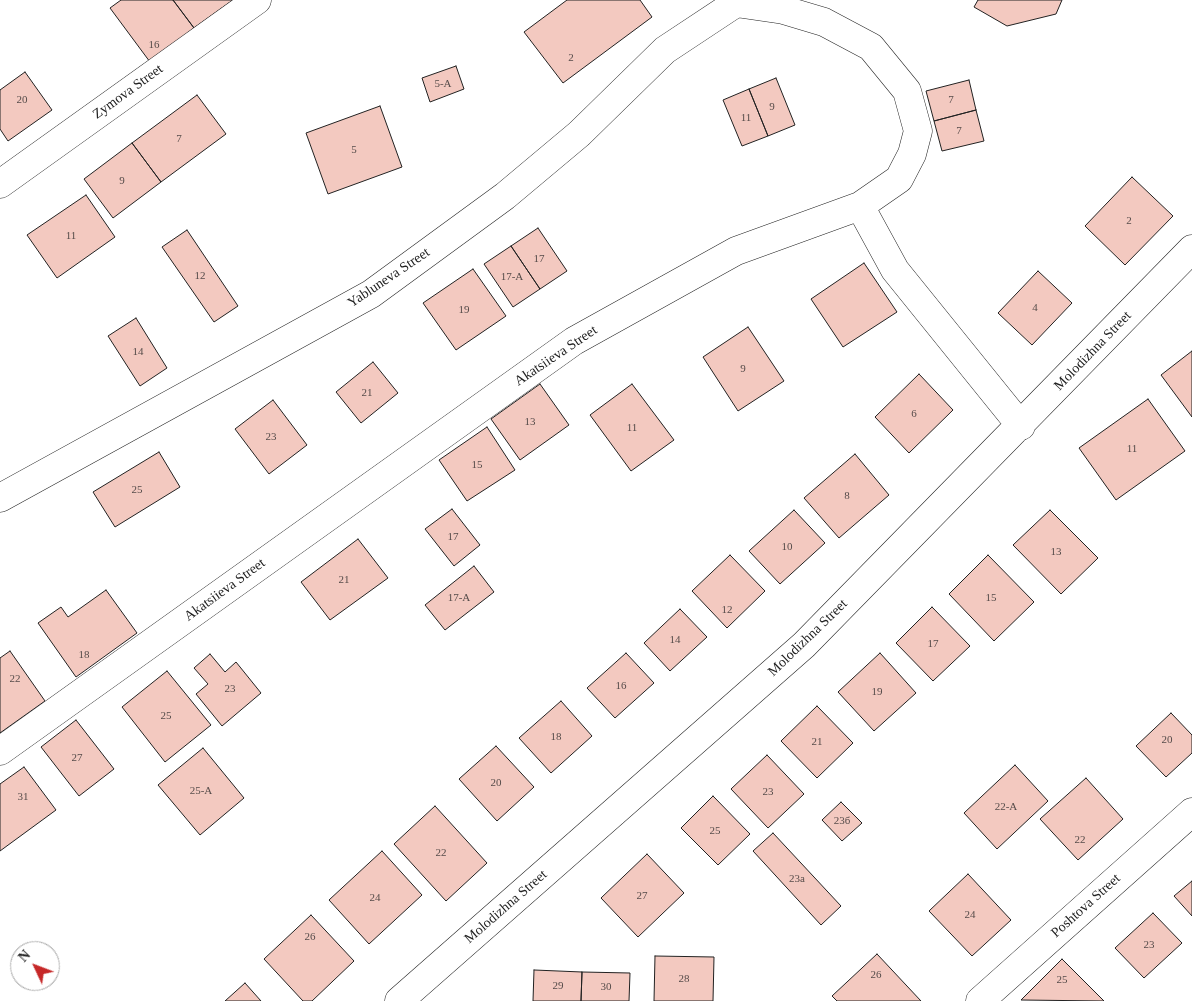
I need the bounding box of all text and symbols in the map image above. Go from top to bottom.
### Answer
house number: 16 [148,38,160,52]
house number: 2 [568,51,574,65]
street label: Zymova Street [90,61,166,123]
house number: 5-А [434,77,452,91]
house number: 20 [16,93,28,107]
house number: 7 [948,93,954,107]
house number: 9 [769,100,775,114]
house number: 11 [741,111,751,125]
house number: 7 [956,124,962,138]
house number: 7 [176,132,182,146]
house number: 5 [351,143,357,157]
house number: 9 [119,174,125,188]
house number: 2 [1126,214,1132,228]
house number: 11 [66,229,76,243]
street label: Yabluneva Street [345,244,433,312]
house number: 17 [534,252,544,266]
house number: 12 [194,269,206,283]
house number: 17-А [501,270,523,284]
house number: 4 [1032,301,1038,315]
house number: 19 [458,303,469,317]
street label: Molodizhna Street [1051,308,1135,394]
street label: Akatsiieva Street [511,322,601,390]
house number: 14 [132,345,144,359]
house number: 9 [740,362,746,376]
house number: 21 [362,386,372,400]
house number: 6 [911,407,917,421]
house number: 13 [524,415,536,429]
house number: 11 [627,421,637,435]
house number: 23 [266,430,276,444]
house number: 11 [1127,442,1137,456]
house number: 15 [472,458,482,472]
house number: 25 [132,483,142,497]
house number: 8 [844,489,850,503]
house number: 17 [448,530,458,544]
house number: 10 [782,540,792,554]
house number: 13 [1050,545,1062,559]
street label: Akatsiieva Street [181,555,269,625]
house number: 21 [338,573,349,587]
house number: 17-А [448,591,470,605]
house number: 15 [986,591,996,605]
street label: Molodizhna Street [765,596,851,680]
house number: 12 [722,603,732,617]
house number: 14 [670,633,680,647]
house number: 17 [928,637,938,651]
house number: 18 [78,648,90,662]
house number: 22 [10,672,20,686]
house number: 16 [616,679,626,693]
house number: 23 [224,682,236,696]
house number: 19 [872,685,882,699]
house number: 25 [160,709,172,723]
house number: 18 [550,730,562,744]
house number: 20 [1162,733,1172,747]
house number: 21 [812,735,822,749]
house number: 27 [72,751,82,765]
house number: 20 [491,776,502,790]
house number: 25-А [190,784,212,798]
house number: 23 [762,785,774,799]
house number: 31 [17,790,28,804]
house number: 22-А [995,800,1017,814]
house number: 23б [834,814,850,828]
house number: 25 [710,824,720,838]
house number: 22 [1074,833,1086,847]
house number: 22 [436,846,446,860]
street label: Molodizhna Street [461,867,551,947]
street label: Poshtova Street [1048,870,1124,942]
house number: 23а [789,872,805,886]
house number: 27 [636,889,648,903]
house number: 24 [370,891,380,905]
house number: 24 [964,908,976,922]
house number: 26 [304,930,316,944]
house number: 23 [1144,938,1154,952]
north arrow [10,941,60,991]
text: N [15,947,33,965]
house number: 26 [870,968,881,982]
house number: 28 [679,972,690,986]
house number: 25 [1056,973,1068,987]
house number: 29 [552,979,564,993]
house number: 30 [600,980,612,994]

